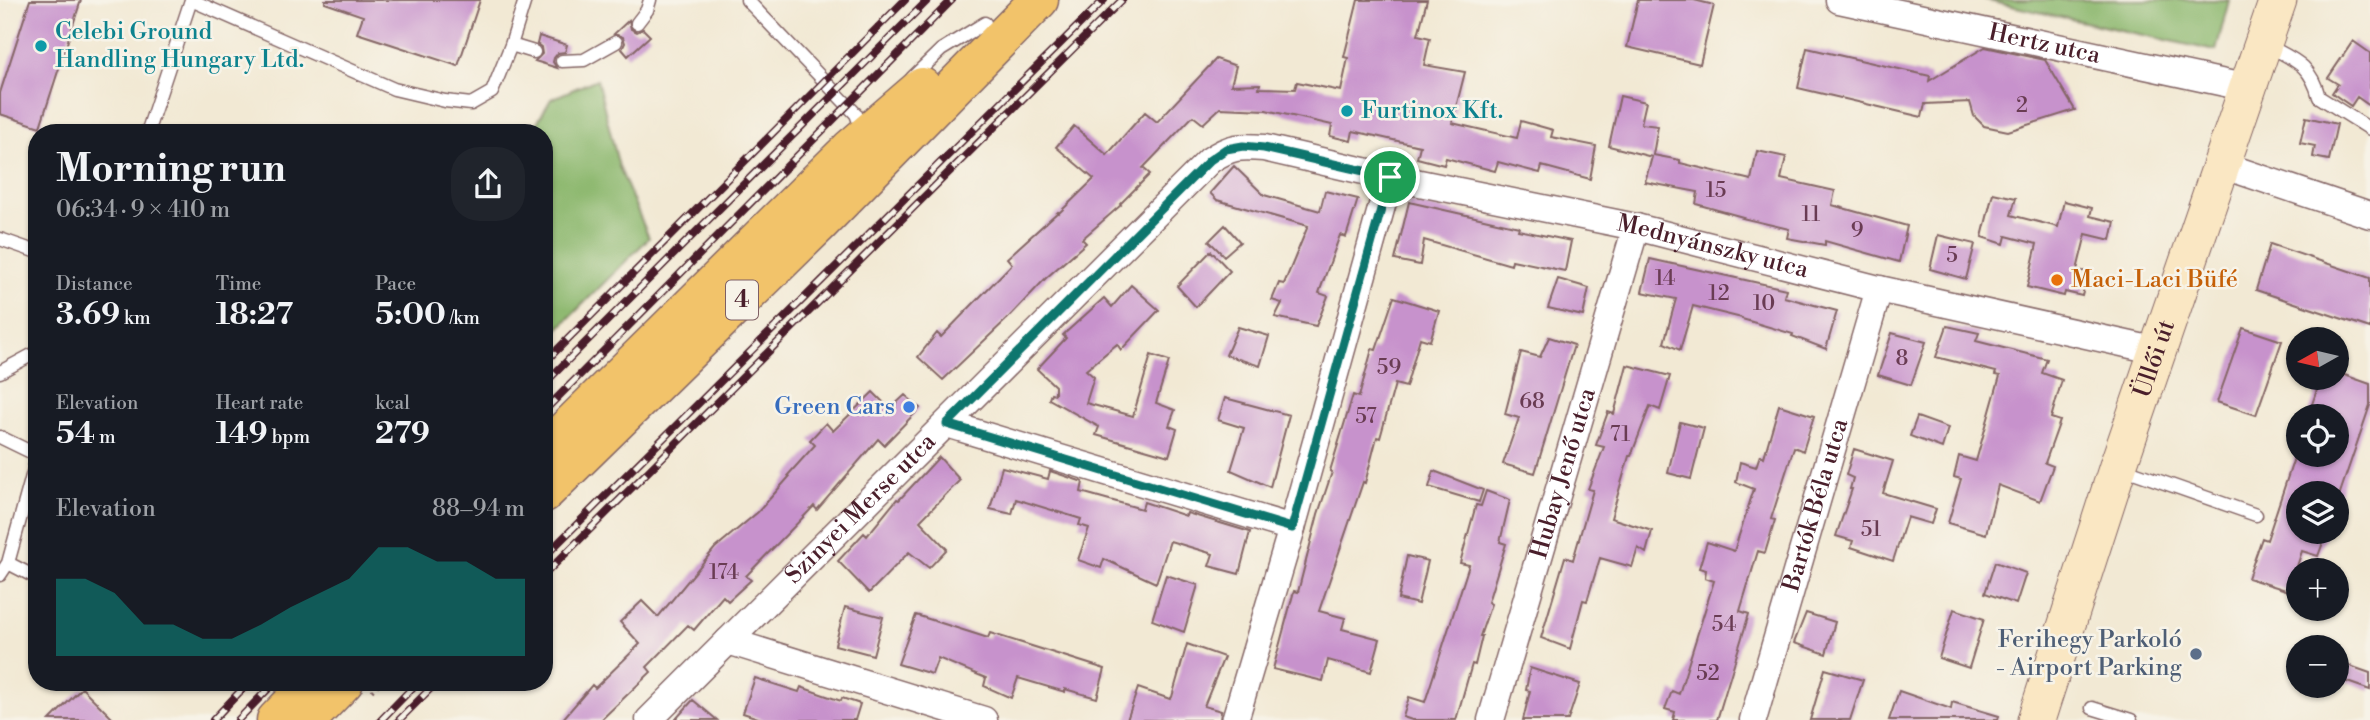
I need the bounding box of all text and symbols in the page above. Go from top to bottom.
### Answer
place label: Celebi Ground Handling Hungary Ltd. [55,17,304,75]
street label: Hertz utca [1986,18,2104,71]
marker: Celebi Ground Handling Hungary Ltd. [33,38,49,54]
house number: 2 [2016,93,2028,119]
place label: Furtinox Kft. [1361,96,1503,126]
marker: Furtinox Kft. [1339,103,1355,119]
text: Morning run [56,146,286,193]
button: share [451,147,525,221]
pin [1360,147,1420,207]
icon: arrive [1371,158,1409,196]
house number: 15 [1706,178,1726,204]
text: 06:34 · 9 × 410 m [56,196,230,224]
house number: 11 [1802,202,1820,228]
street label: Mednyánszky utca [1614,209,1812,286]
house number: 9 [1851,218,1863,244]
house number: 5 [1946,243,1958,269]
place label: Maci-Laci Büfé [2071,265,2238,295]
house number: 14 [1655,266,1675,292]
text: Distance [56,272,133,296]
text: Time [216,272,261,296]
text: Pace [375,272,416,296]
marker: Maci-Laci Büfé [2049,272,2065,288]
road number: 4 [726,280,758,320]
house number: 12 [1708,281,1730,307]
house number: 10 [1753,291,1775,317]
text: 3.69 [56,296,120,334]
text: 18:27 [216,296,293,334]
text: 5:00 [375,296,446,334]
text: km [120,306,151,330]
text: /km [446,306,480,330]
street label: Üllői út [2127,316,2182,402]
north arrow [2286,327,2348,390]
map controls [2286,327,2349,698]
house number: 8 [1896,346,1908,372]
house number: 59 [1377,355,1401,381]
street label: Hubay Jenő utca [1524,384,1603,562]
house number: 68 [1519,389,1545,415]
text: Elevation [56,391,138,415]
text: Heart rate [216,391,303,415]
text: kcal [375,391,410,415]
place label: Green Cars [774,392,895,422]
marker: Green Cars [901,399,917,415]
house number: 57 [1355,404,1377,430]
button: locate [2286,404,2349,467]
street label: Bartók Béla utca [1776,414,1856,596]
text: 54 [56,415,95,453]
text: 149 [216,415,268,453]
text: 279 [375,415,430,453]
house number: 71 [1610,422,1630,448]
text: m [95,425,116,449]
text: bpm [268,425,310,449]
street label: Szinyei Merse utca [779,427,943,590]
button: layers [2286,481,2349,544]
text: Elevation [56,495,156,523]
text: 88–94 m [432,495,525,523]
house number: 51 [1861,517,1881,543]
button: + [2286,558,2349,621]
house number: 174 [709,560,739,586]
house number: 54 [1712,612,1736,638]
place label: Ferihegy Parkoló - Airport Parking [1996,625,2183,683]
button: − [2286,635,2349,698]
marker: Ferihegy Parkoló - Airport Parking [2188,646,2204,662]
house number: 52 [1696,661,1720,687]

